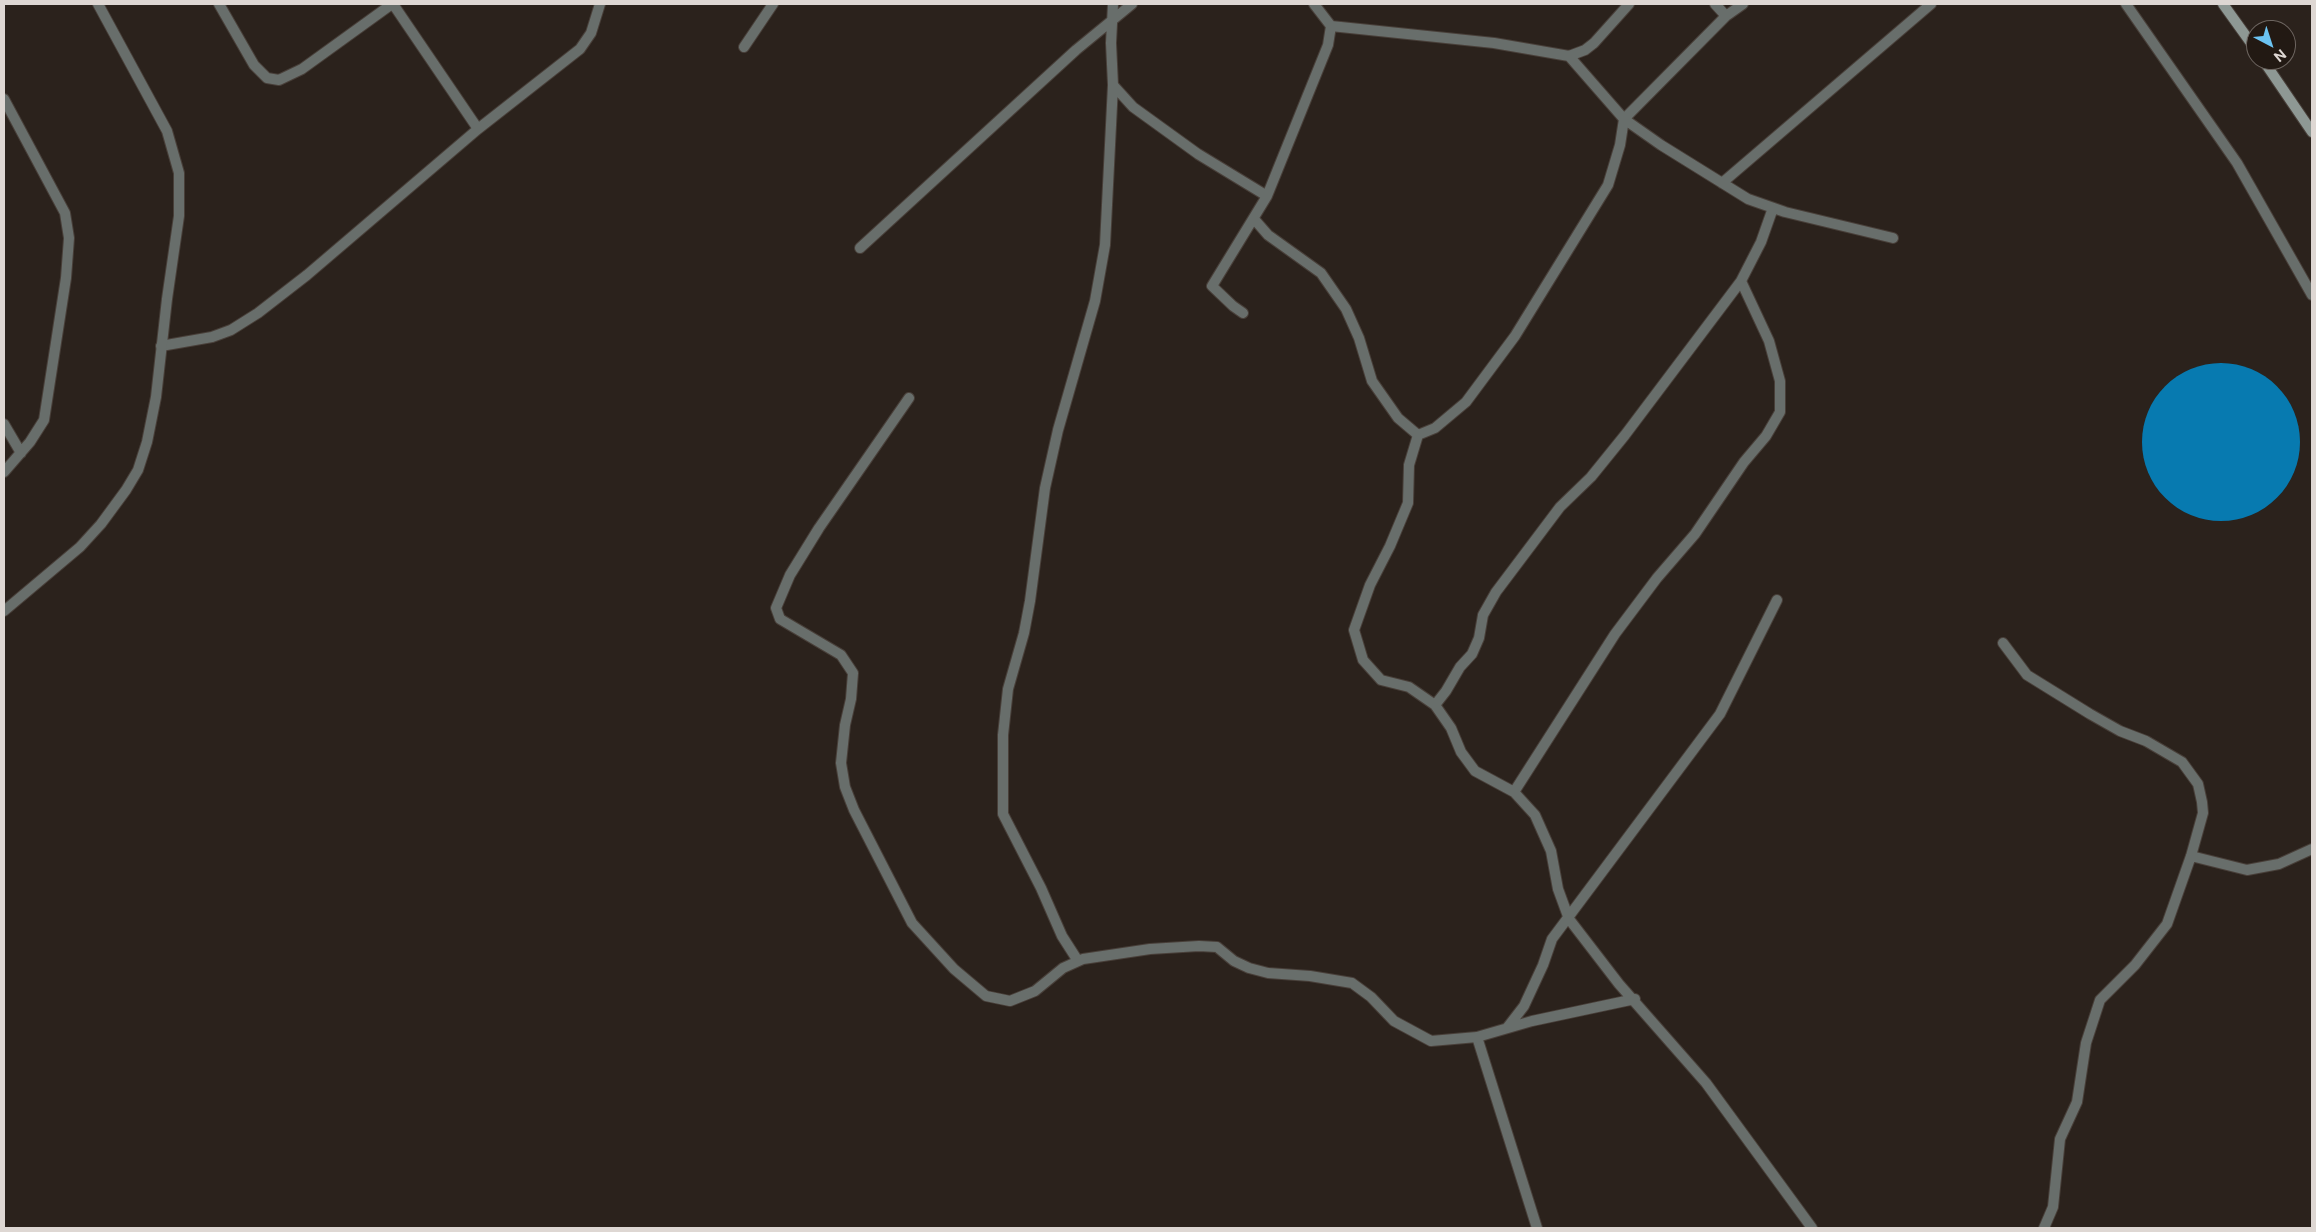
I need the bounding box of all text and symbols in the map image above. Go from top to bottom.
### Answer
north arrow [2246,20,2296,70]
text: N [2271,46,2289,65]

